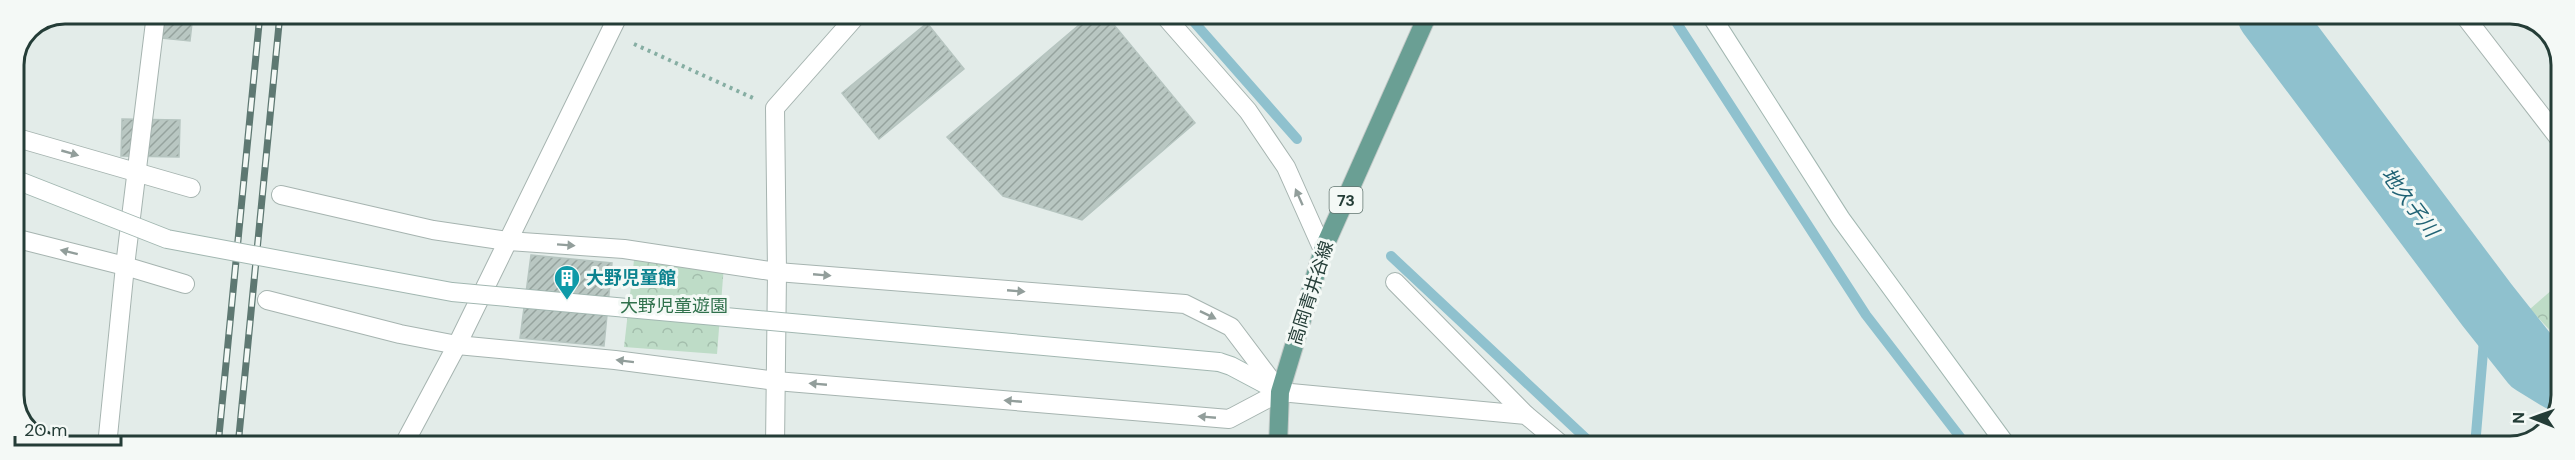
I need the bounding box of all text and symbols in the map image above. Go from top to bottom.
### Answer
one-way arrow [61,149,79,158]
water label: 地久子川 [2376,162,2446,243]
road number: 73 [1330,187,1362,213]
one-way arrow [1295,188,1304,205]
street label: 高岡青井谷線 [1283,238,1339,348]
one-way arrow [556,240,575,250]
one-way arrow [60,247,78,256]
building icon: 大野児童館 [552,263,582,301]
place label: 大野児童館 [586,266,676,290]
one-way arrow [812,270,831,280]
one-way arrow [1006,286,1025,296]
park label: 大野児童遊園 [620,294,728,318]
one-way arrow [1199,311,1216,320]
one-way arrow [615,356,634,365]
one-way arrow [809,380,828,389]
north arrow [2503,388,2563,448]
one-way arrow [1003,396,1022,406]
scale bar [15,409,122,447]
one-way arrow [1197,412,1216,422]
text: N [2508,412,2529,424]
text: 20 m [24,418,67,442]

